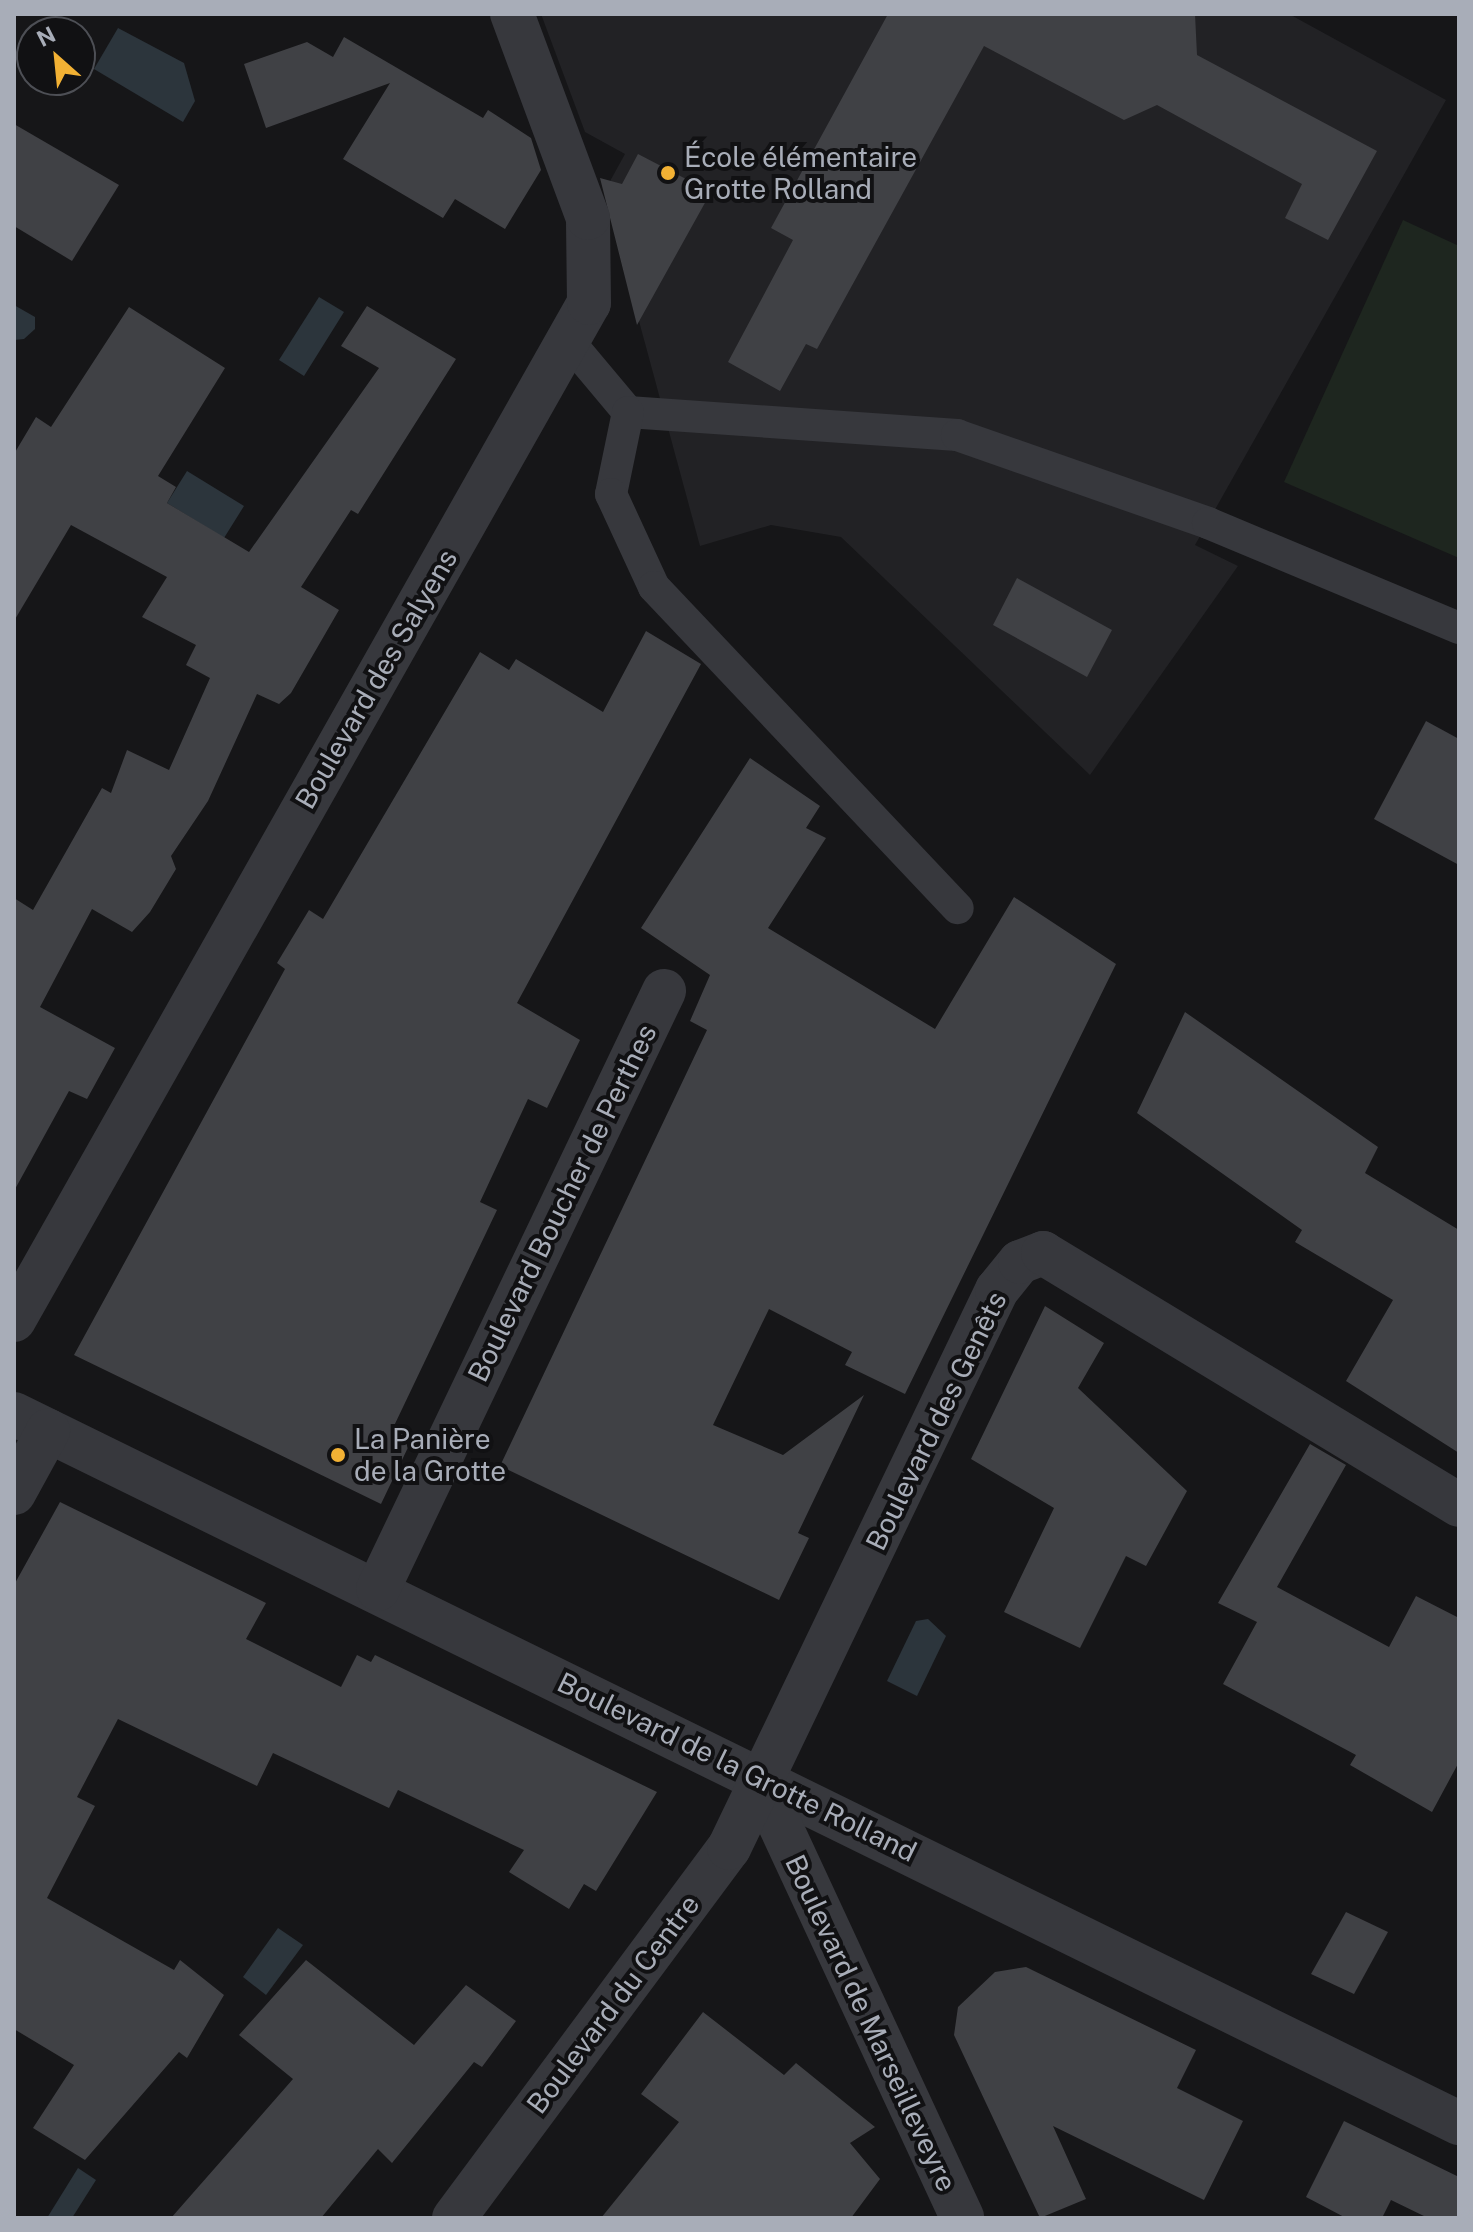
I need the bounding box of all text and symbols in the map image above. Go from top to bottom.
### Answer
north arrow [16,16,96,96]
text: N [32,21,60,52]
place label: École élémentaire Grotte Rolland [684,140,918,206]
marker: École élémentaire Grotte Rolland [659,164,677,182]
street label: Boulevard des Salyens [288,543,464,815]
street label: Boulevard Boucher de Perthes [461,1019,663,1387]
street label: Boulevard des Genêts [859,1286,1013,1556]
place label: La Panière de la Grotte [354,1422,506,1488]
marker: La Panière de la Grotte [329,1446,347,1464]
street label: Boulevard de la Grotte Rolland [552,1665,922,1869]
street label: Boulevard de Marseilleveyre [778,1849,964,2197]
street label: Boulevard du Centre [520,1888,706,2120]

